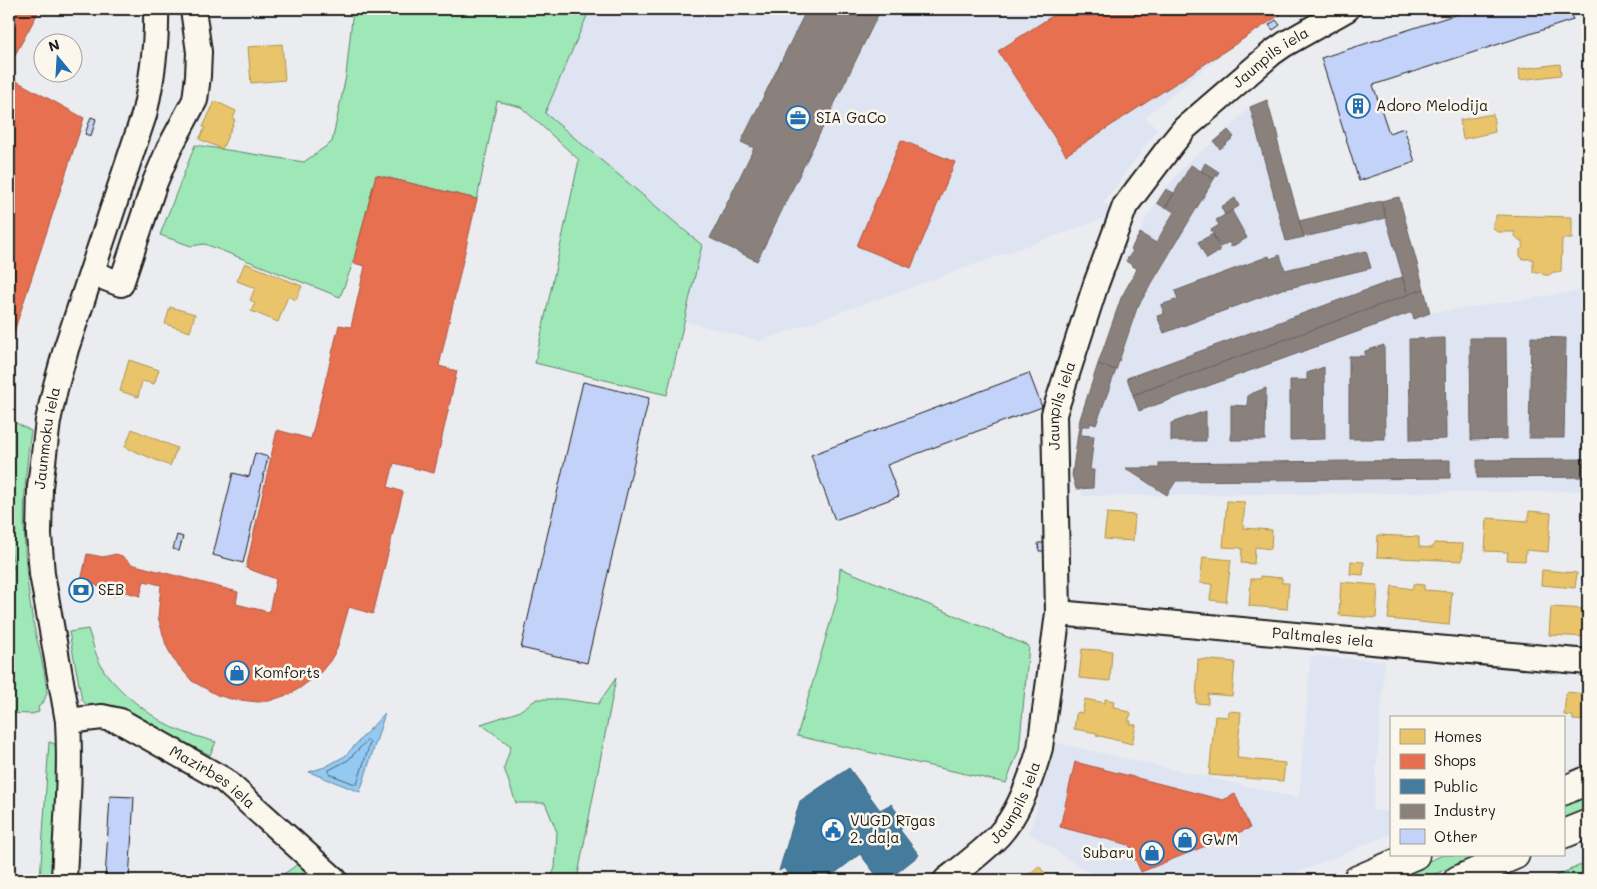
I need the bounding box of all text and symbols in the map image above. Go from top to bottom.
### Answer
street label: Jaunpils iela [1227,22,1312,92]
north arrow [32,32,82,82]
text: N [46,34,62,56]
building icon: Adoro Melodija [1345,93,1371,119]
place label: Adoro Melodija [1376,95,1488,115]
office icon: SIA GaCo [785,105,811,131]
place label: SIA GaCo [816,107,886,127]
street label: Jaunpils iela [1043,359,1079,450]
street label: Jaunmoku iela [29,385,64,490]
bank icon: SEB [68,577,94,603]
place label: SEB [98,579,124,599]
street label: Paltmales iela [1271,622,1375,651]
shop icon: Komforts [224,660,250,686]
place label: Komforts [254,662,320,682]
legend [1390,716,1564,856]
text: Homes [1434,726,1482,746]
street label: Mazirbes iela [166,740,260,813]
text: Shops [1434,750,1476,770]
street label: Jaunpils iela [985,759,1044,848]
text: Public [1434,776,1478,796]
text: Industry [1434,800,1496,820]
place label: VUGD Rīgas 2. daļa [850,810,936,848]
public building icon: VUGD Rīgas 2. daļa [820,817,846,843]
text: Other [1434,826,1478,846]
shop icon: GWM [1172,827,1198,853]
place label: GWM [1202,829,1238,849]
shop icon: Subaru [1139,840,1165,866]
place label: Subaru [1083,842,1134,862]

